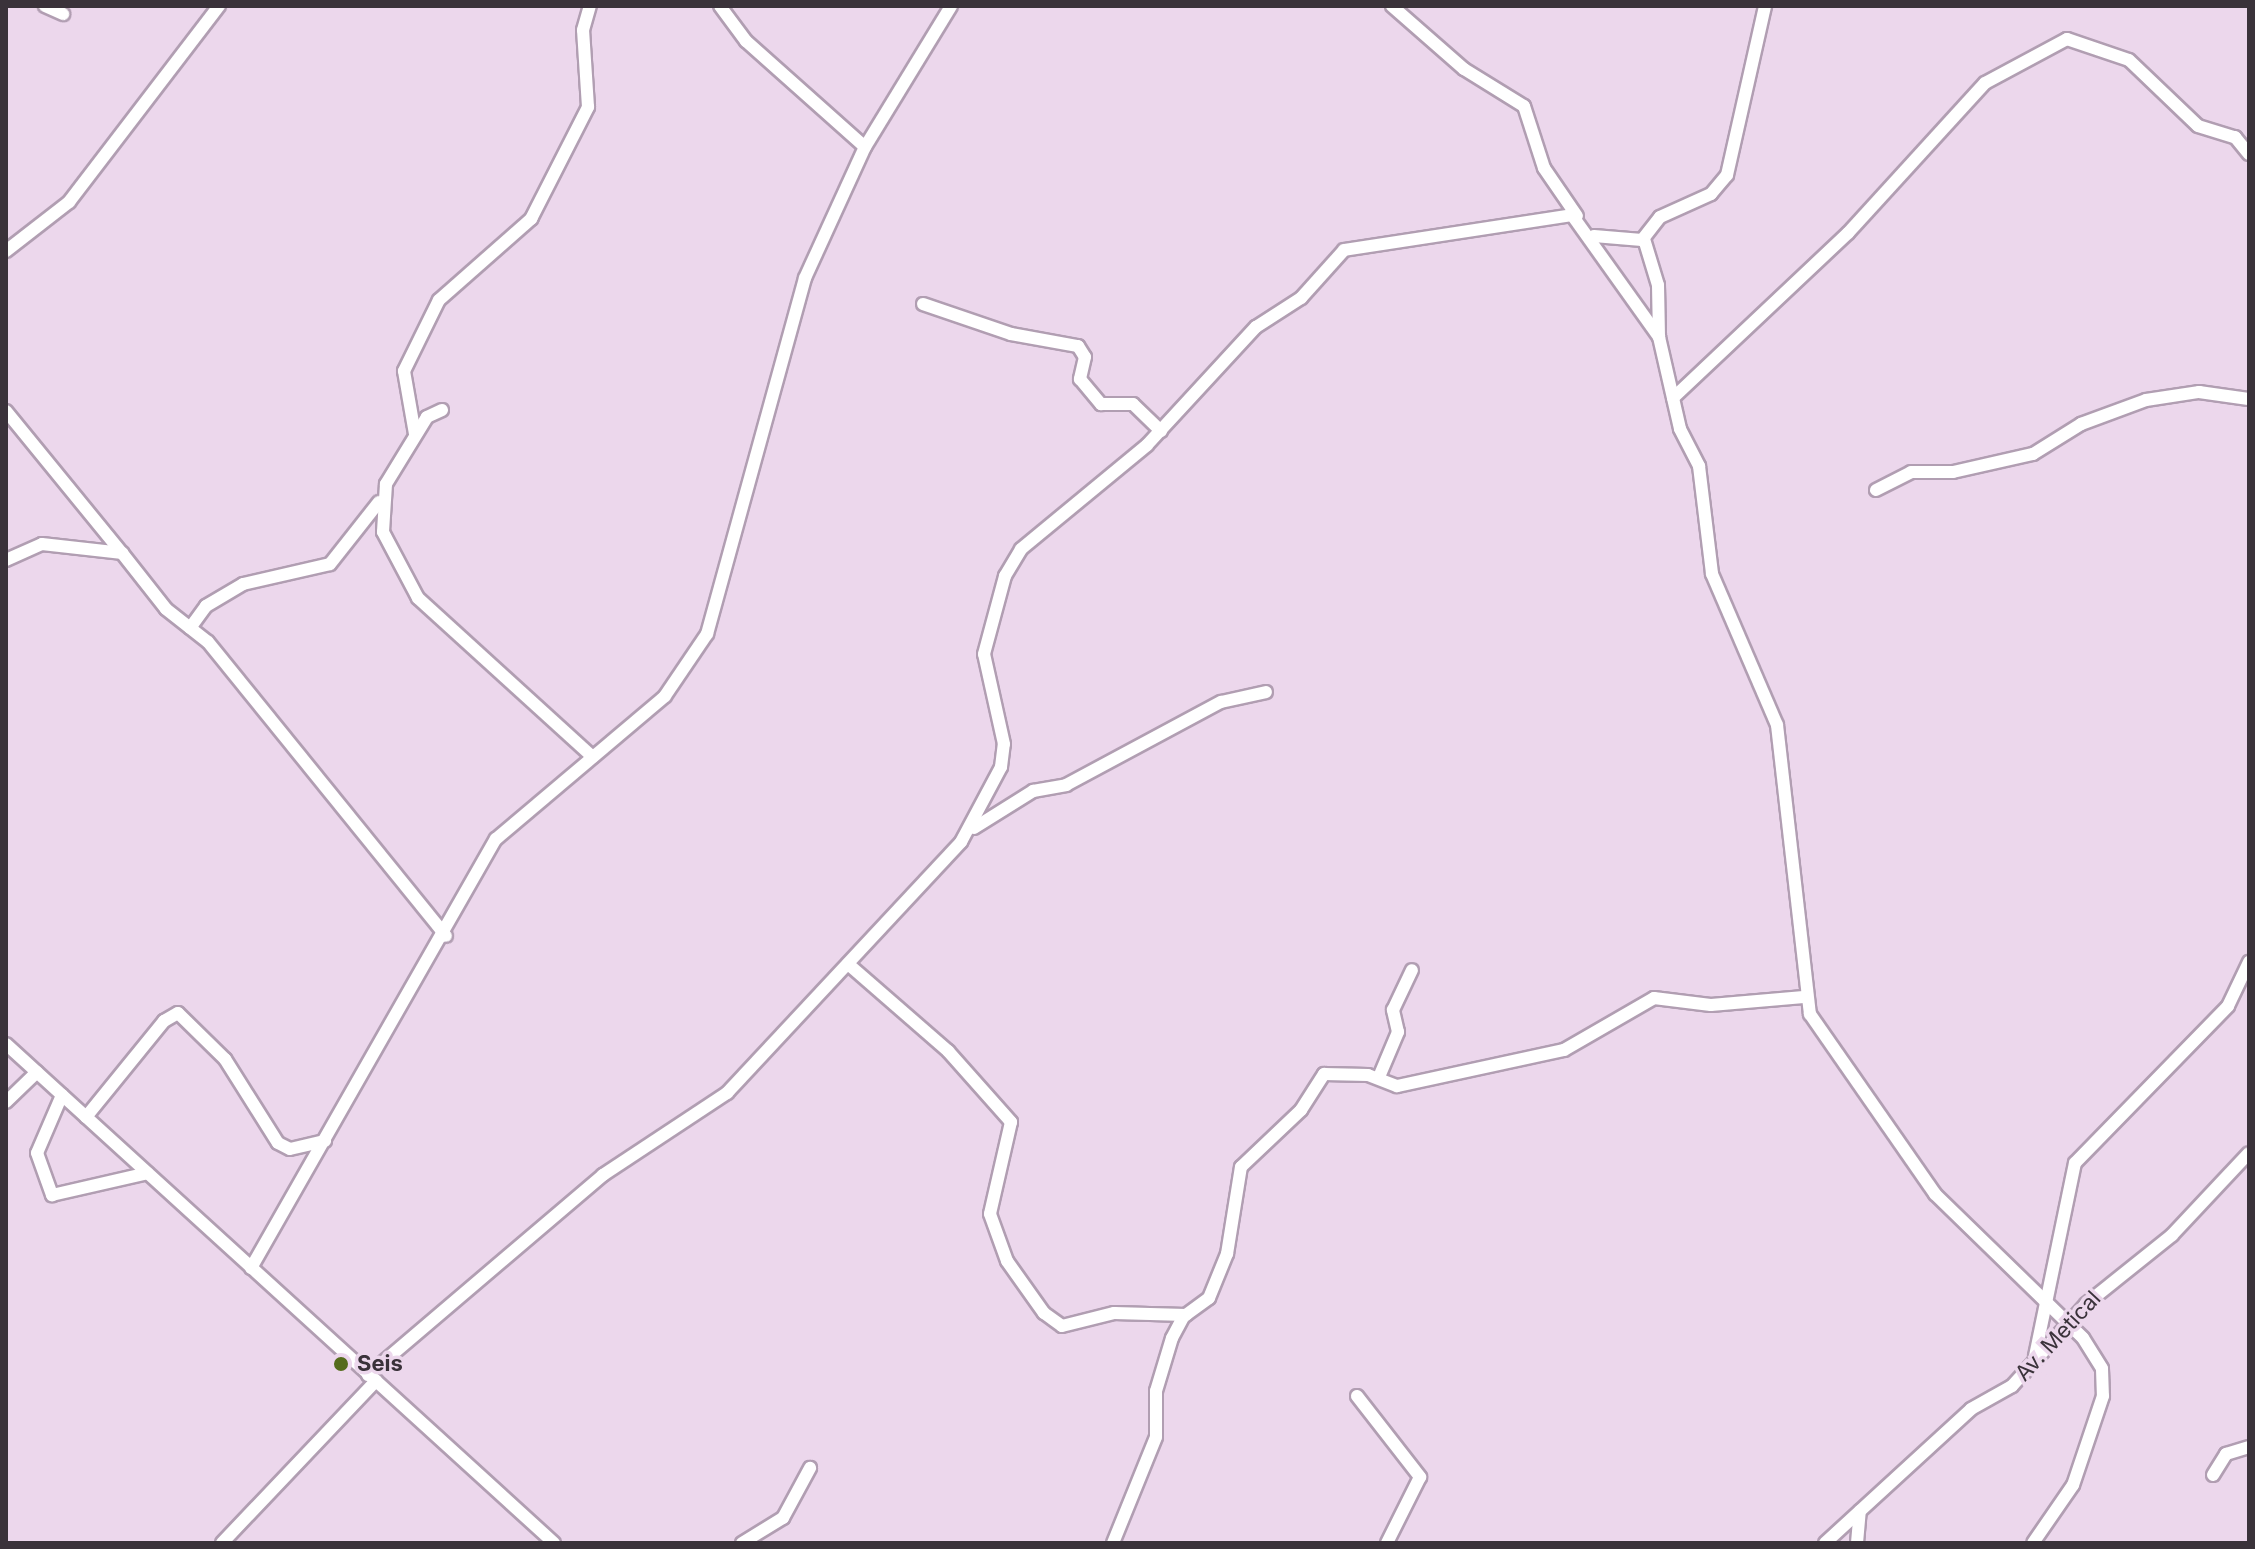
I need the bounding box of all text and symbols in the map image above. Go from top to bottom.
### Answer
street label: Av. Metical [2010,1286,2106,1386]
place label: Seis [357,1351,403,1377]
marker: Seis [332,1355,350,1373]

